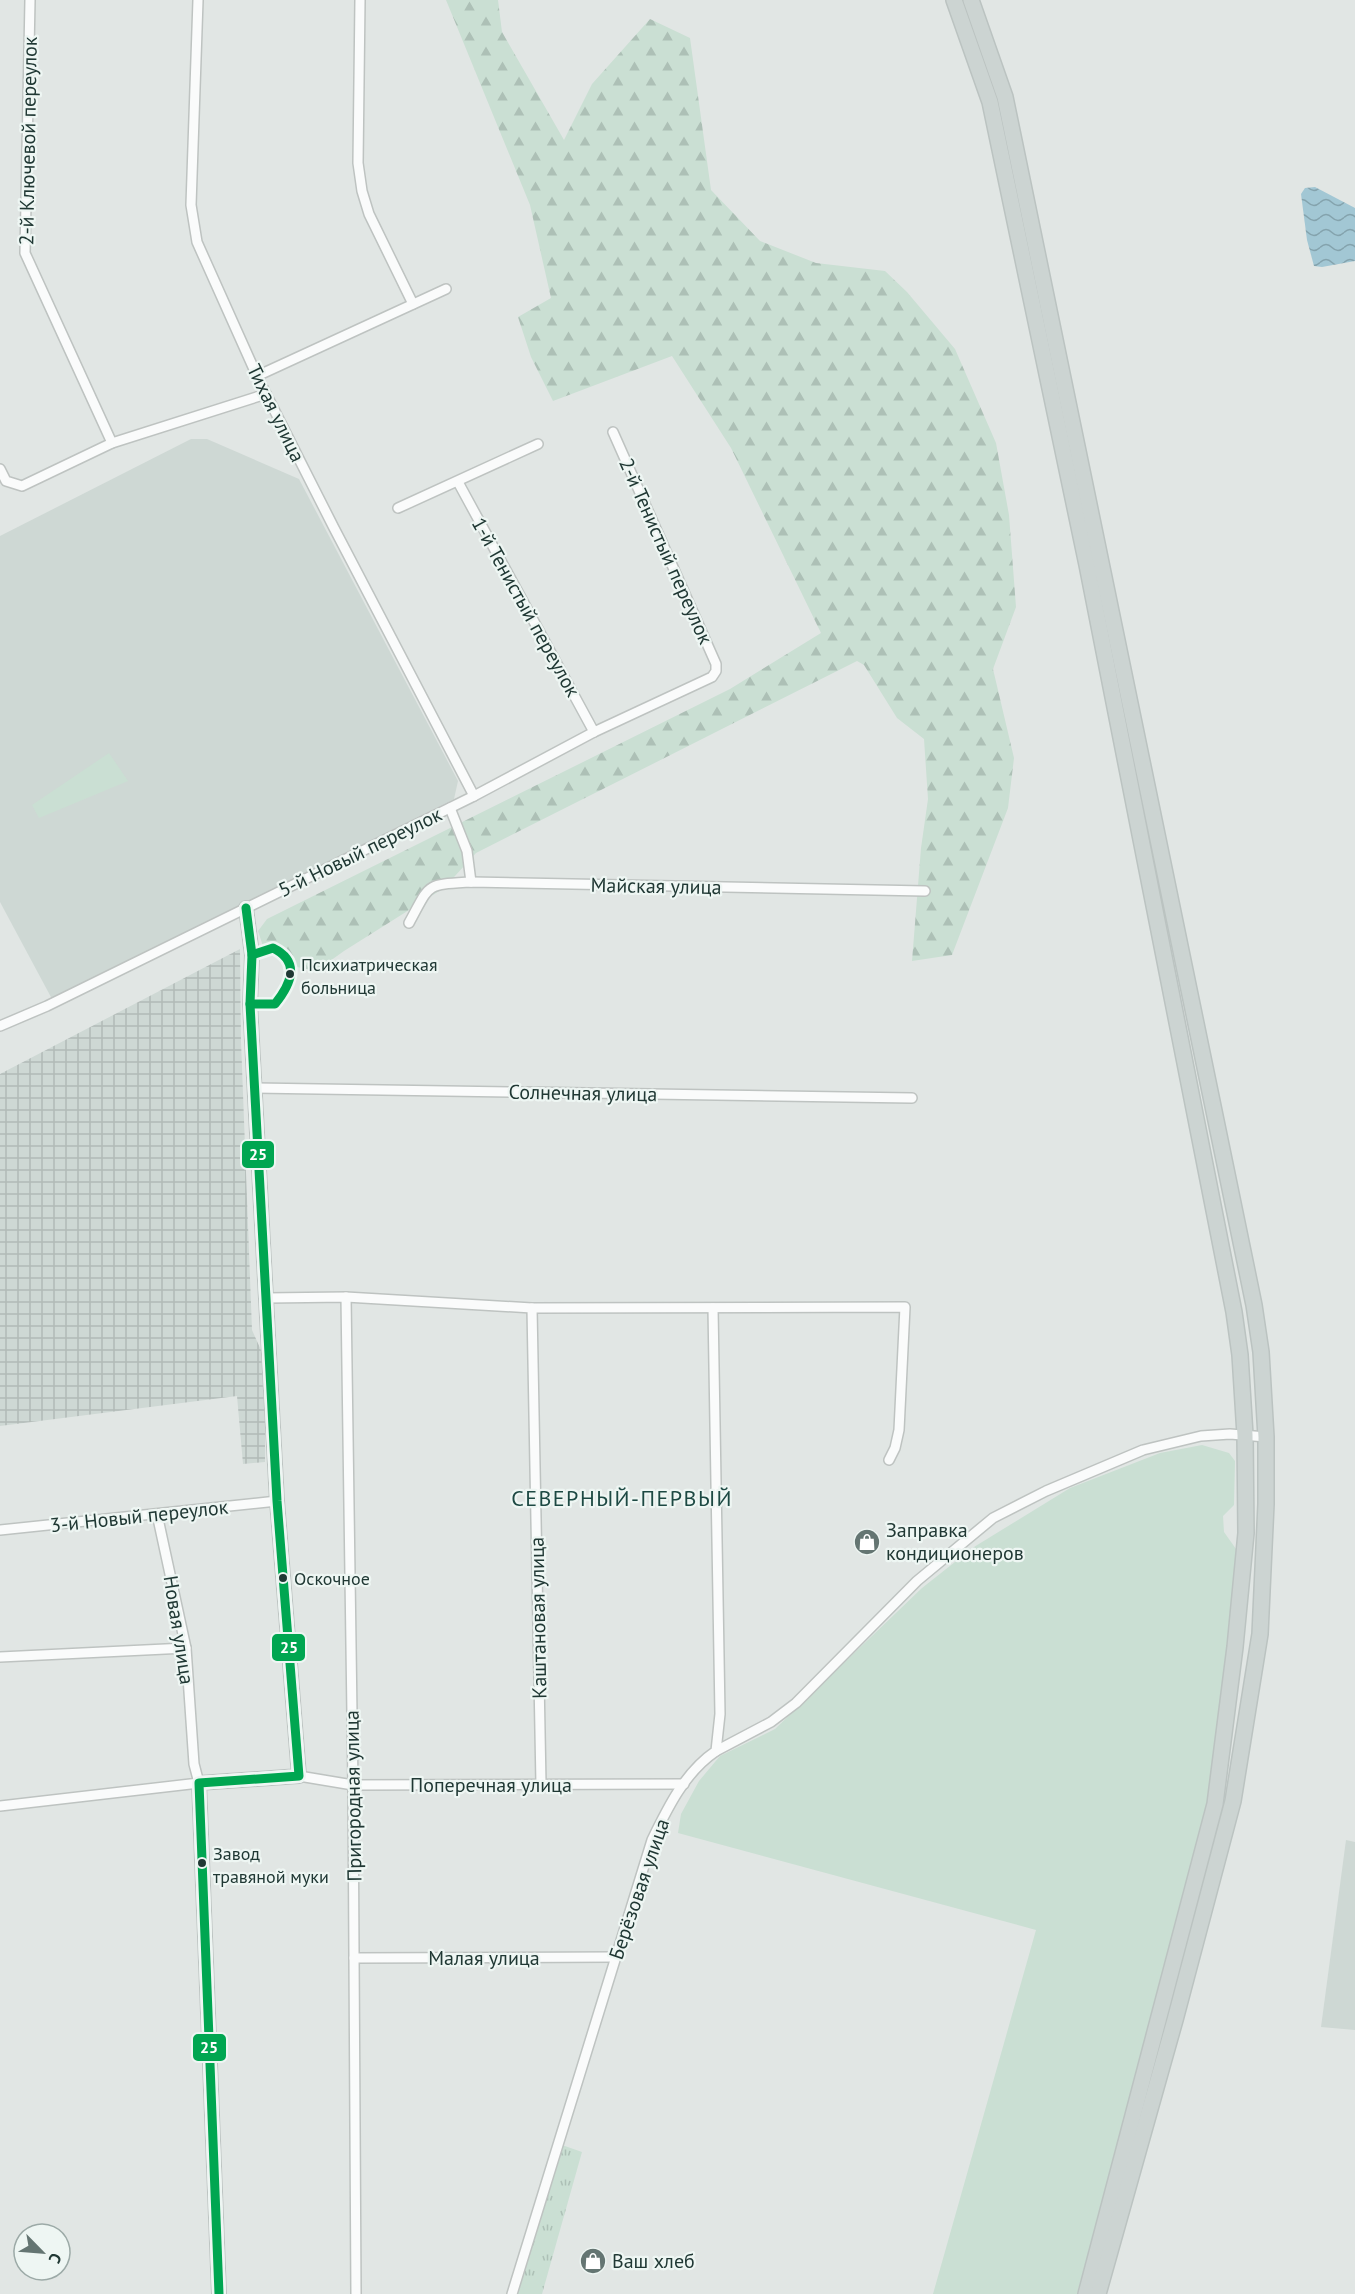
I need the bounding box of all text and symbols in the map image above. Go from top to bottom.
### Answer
street label: 2-й Ключевой переулок [13,36,43,246]
street label: Тихая улица [241,360,311,466]
street label: 2-й Тенистый переулок [613,454,719,649]
street label: 1-й Тенистый переулок [466,513,586,702]
street label: 5-й Новый переулок [274,801,446,903]
street label: Майская улица [590,872,722,900]
place label: Психиатрическая больница [301,953,438,999]
marker: Психиатрическая больница [284,968,296,980]
street label: Солнечная улица [508,1079,658,1107]
line badge: 25 [241,1140,275,1169]
text: 25 [249,1144,267,1164]
district label: СЕВЕРНЫЙ-ПЕРВЫЙ [511,1484,733,1512]
street label: 3-й Новый переулок [49,1494,230,1538]
place label: Заправка кондиционеров [886,1517,1024,1566]
shop icon: Заправка кондиционеров [852,1527,882,1557]
street label: Каштановая улица [524,1537,552,1699]
place label: Оскочное [294,1567,370,1590]
marker: Оскочное [277,1572,289,1584]
street label: Новая улица [158,1574,200,1686]
line badge: 25 [271,1633,306,1662]
text: 25 [280,1637,298,1657]
street label: Пригородная улица [339,1710,367,1882]
street label: Поперечная улица [410,1772,572,1798]
street label: Берёзовая улица [603,1815,675,1963]
place label: Завод травяной муки [213,1842,329,1888]
marker: Завод травяной муки [196,1857,208,1869]
street label: Малая улица [428,1945,540,1971]
line badge: 25 [192,2033,227,2062]
text: 25 [200,2037,218,2057]
north arrow [12,2222,72,2282]
shop icon: Ваш хлеб [578,2246,608,2276]
place label: Ваш хлеб [612,2248,695,2274]
text: С [45,2250,67,2267]

